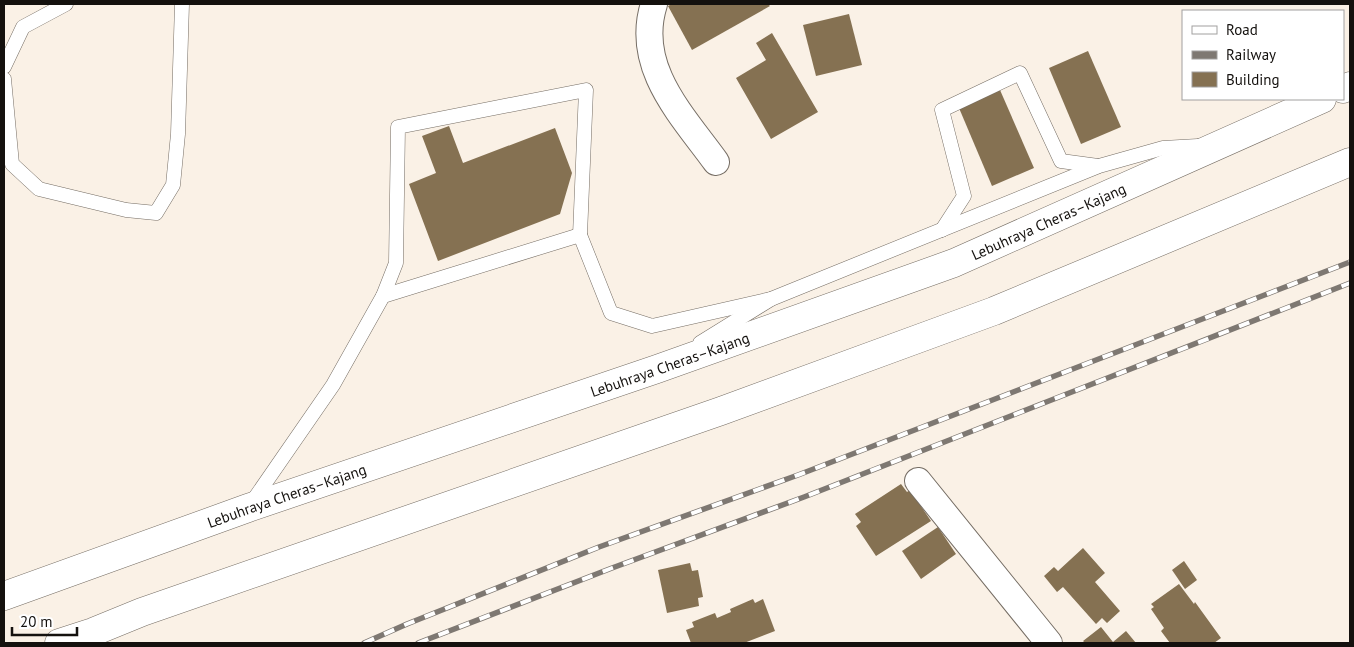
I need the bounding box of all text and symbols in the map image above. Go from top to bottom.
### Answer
legend [1182,10,1344,100]
text: Road [1226,20,1258,39]
text: Railway [1226,45,1276,64]
text: Building [1226,70,1280,89]
street label: Lebuhraya Cheras–Kajang [968,178,1129,264]
street label: Lebuhraya Cheras–Kajang [588,327,752,400]
street label: Lebuhraya Cheras–Kajang [204,459,369,532]
scale bar [12,604,78,636]
text: 20 m [20,612,53,631]

